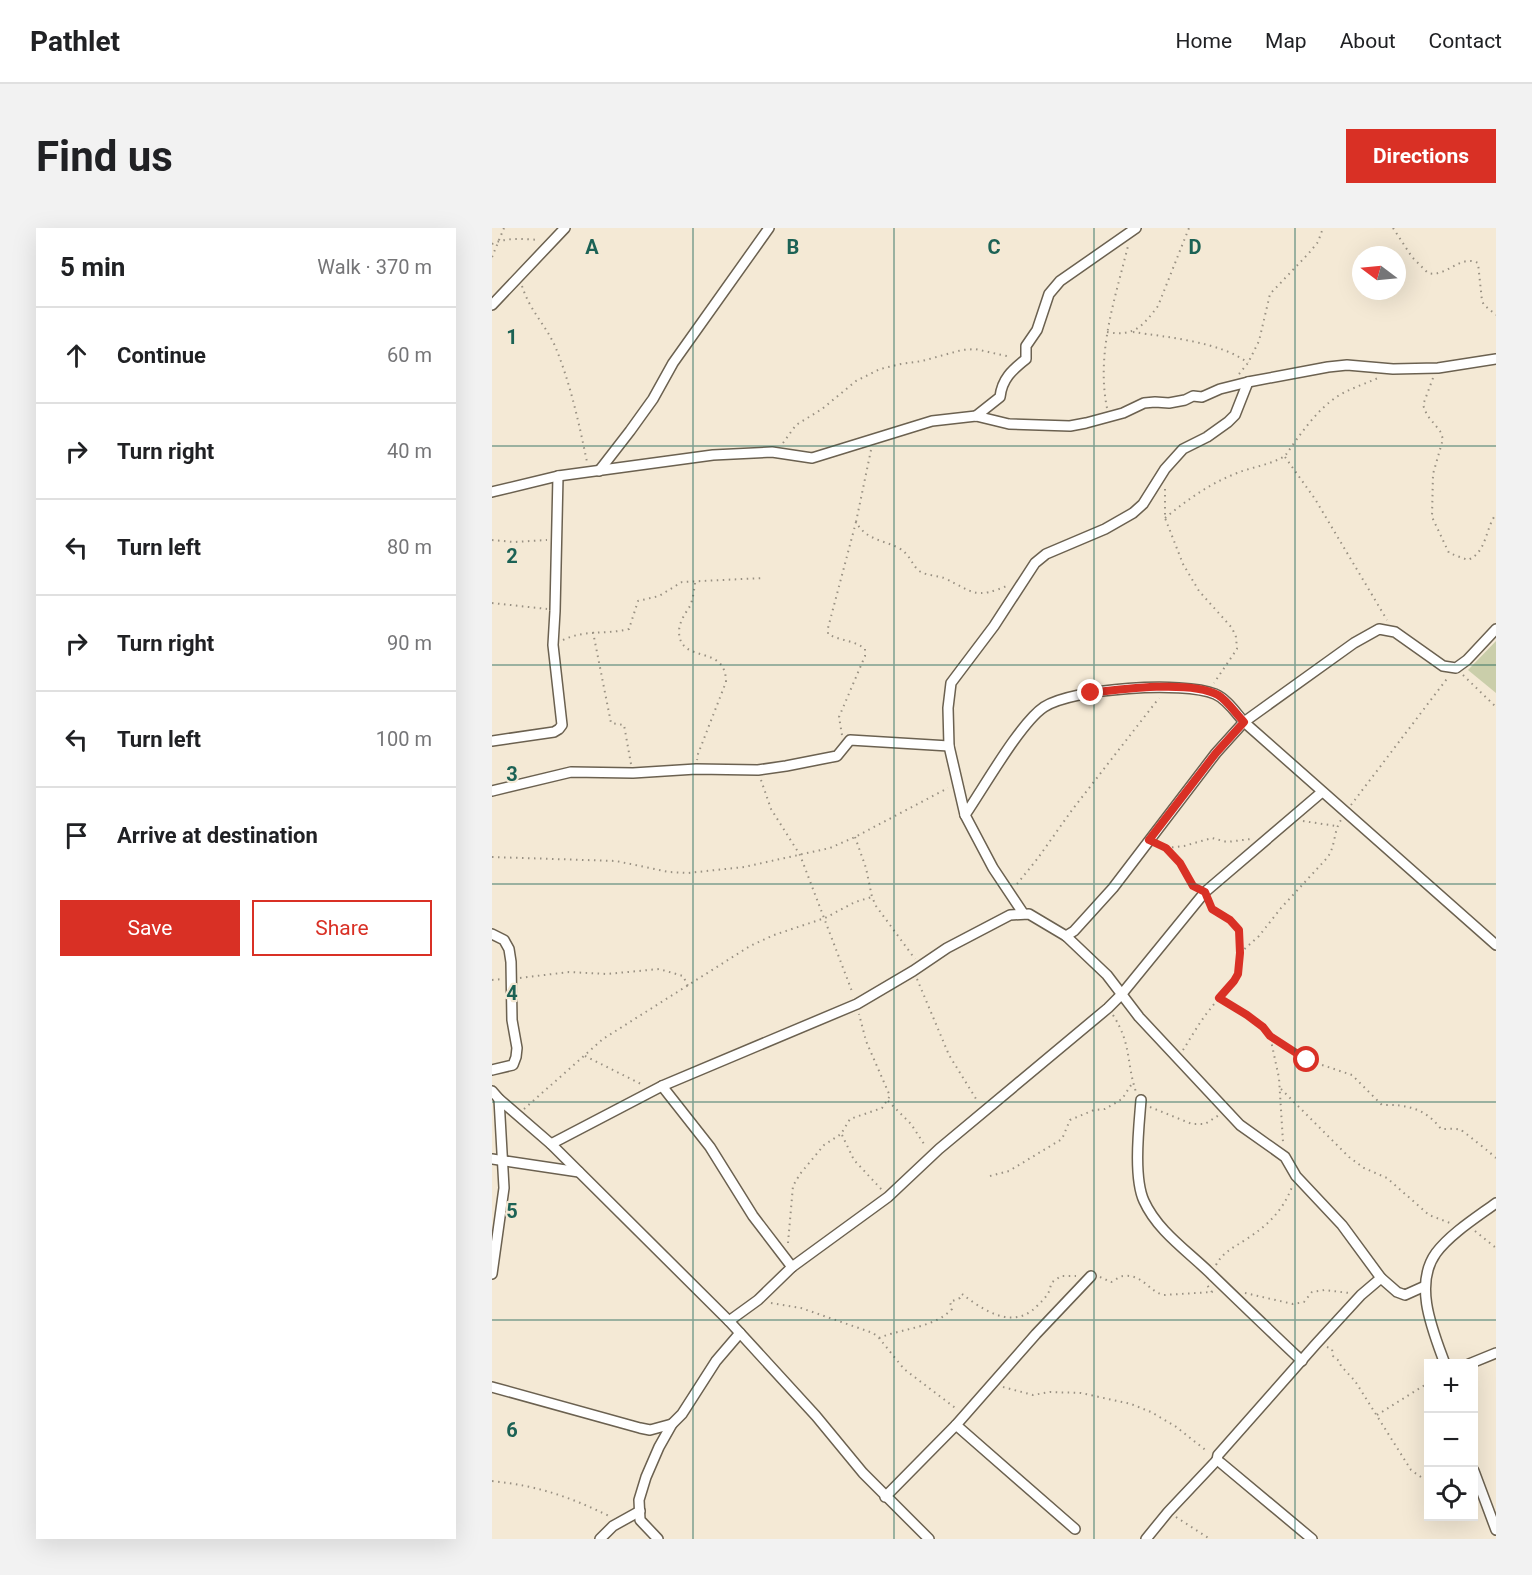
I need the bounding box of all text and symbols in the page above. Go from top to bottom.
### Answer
text: Pathlet [30,25,120,58]
text: Home [1176,29,1232,53]
text: Map [1265,29,1307,53]
text: About [1340,29,1396,53]
text: Contact [1429,29,1502,53]
button: Directions [1346,129,1496,183]
text: Find us [36,132,173,181]
text: A [585,235,599,259]
text: B [787,235,799,259]
text: C [987,235,1001,259]
text: D [1189,235,1202,259]
north arrow [1352,246,1406,300]
text: 5 min [60,252,125,282]
text: Walk · 370 m [317,255,432,279]
text: 1 [506,325,518,349]
icon: ahead [60,339,93,372]
text: Continue [117,343,206,368]
text: 60 m [387,343,432,367]
icon: right [60,435,93,468]
text: Turn right [117,439,214,464]
text: 40 m [387,439,432,463]
icon: left [60,531,93,564]
text: Turn left [117,535,201,560]
text: 80 m [387,535,432,559]
text: 2 [506,544,518,568]
icon: right [60,627,93,660]
text: Turn right [117,631,214,656]
text: 90 m [387,631,432,655]
route end [1077,679,1103,705]
icon: left [60,723,93,756]
text: Turn left [117,727,201,752]
text: 100 m [376,727,432,751]
text: 3 [506,762,518,786]
icon: arrive [60,819,93,852]
text: Arrive at destination [117,823,318,848]
button: Save [60,900,240,956]
button: Share [252,900,432,956]
text: 4 [506,981,518,1005]
route start [1293,1046,1319,1072]
text: 5 [506,1199,518,1223]
map controls [1424,1359,1478,1521]
button: + [1424,1359,1478,1413]
button: − [1424,1413,1478,1467]
text: 6 [506,1418,518,1442]
button: locate [1424,1467,1478,1521]

